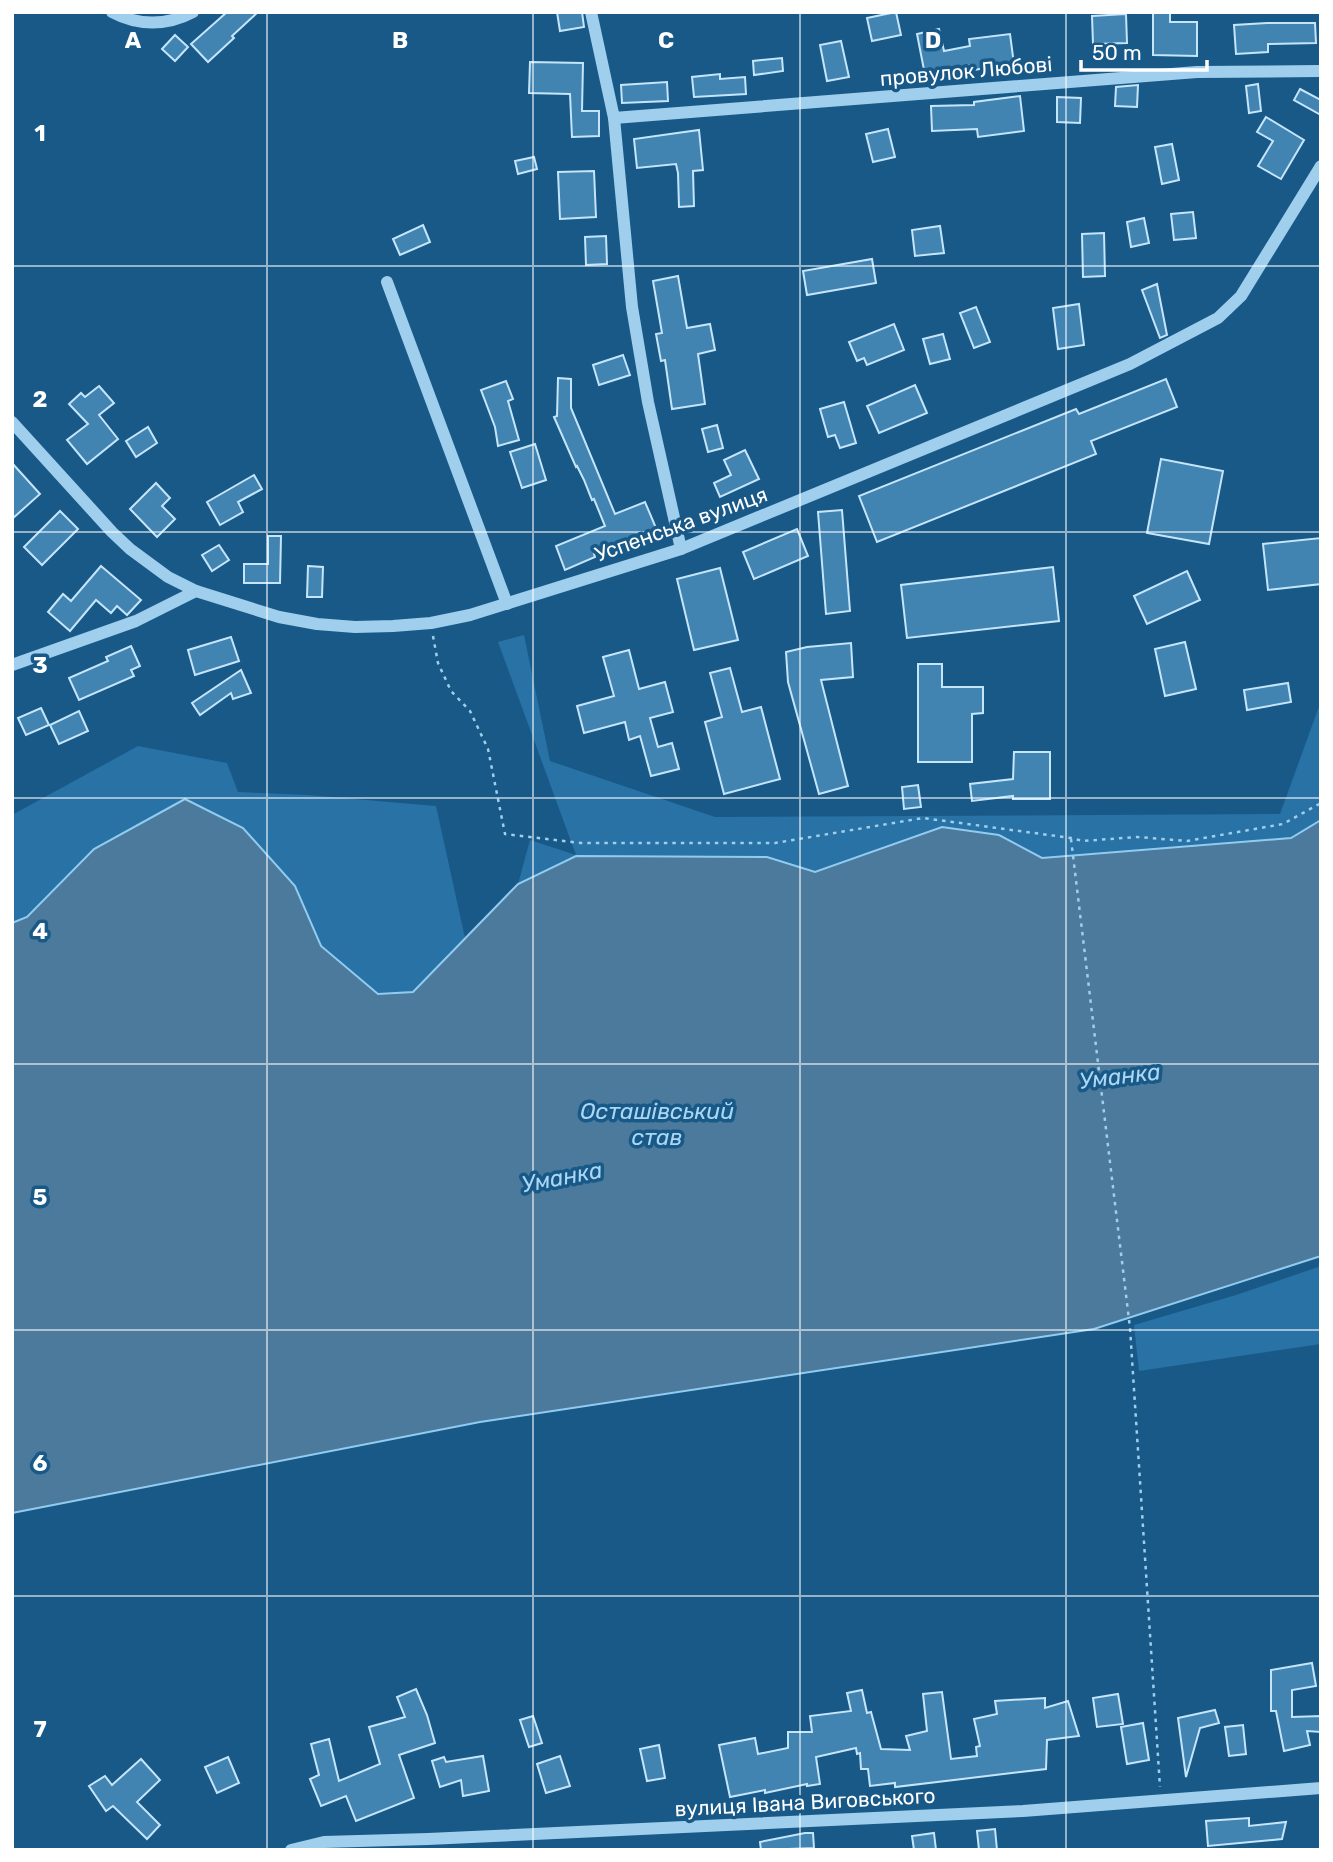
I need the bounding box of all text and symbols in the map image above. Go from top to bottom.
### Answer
text: A [125,26,142,54]
text: B [392,26,408,54]
text: C [658,26,674,54]
text: D [925,26,941,54]
scale bar [1081,28,1207,72]
text: 50 m [1092,40,1142,65]
street label: провулок Любові [879,51,1053,91]
text: 1 [34,119,46,147]
text: 2 [33,385,47,413]
street label: Успенська вулиця [591,481,771,567]
text: 3 [32,651,48,679]
text: 4 [32,917,48,945]
water label: Уманка [1078,1057,1162,1095]
water label: Осташівський став [580,1097,734,1151]
water label: Уманка [519,1155,605,1199]
text: 5 [33,1183,48,1211]
text: 6 [33,1449,48,1477]
text: 7 [33,1715,47,1743]
street label: вулиця Івана Виговського [674,1783,936,1821]

